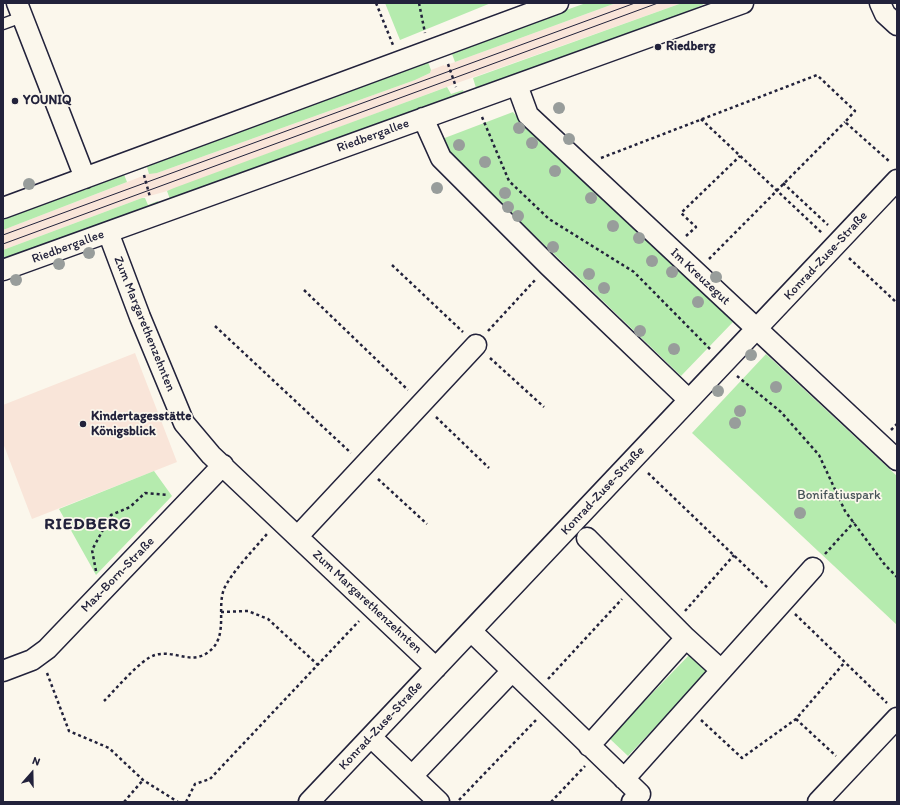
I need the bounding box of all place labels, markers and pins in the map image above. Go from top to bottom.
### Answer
place label: Riedberg [666,39,715,55]
marker: Riedberg [653,42,663,52]
place label: YOUNIQ [23,93,71,109]
marker: YOUNIQ [10,96,20,106]
place label: Kindertagesstätte Königsblick [91,409,191,440]
marker: Kindertagesstätte Königsblick [78,419,88,429]

